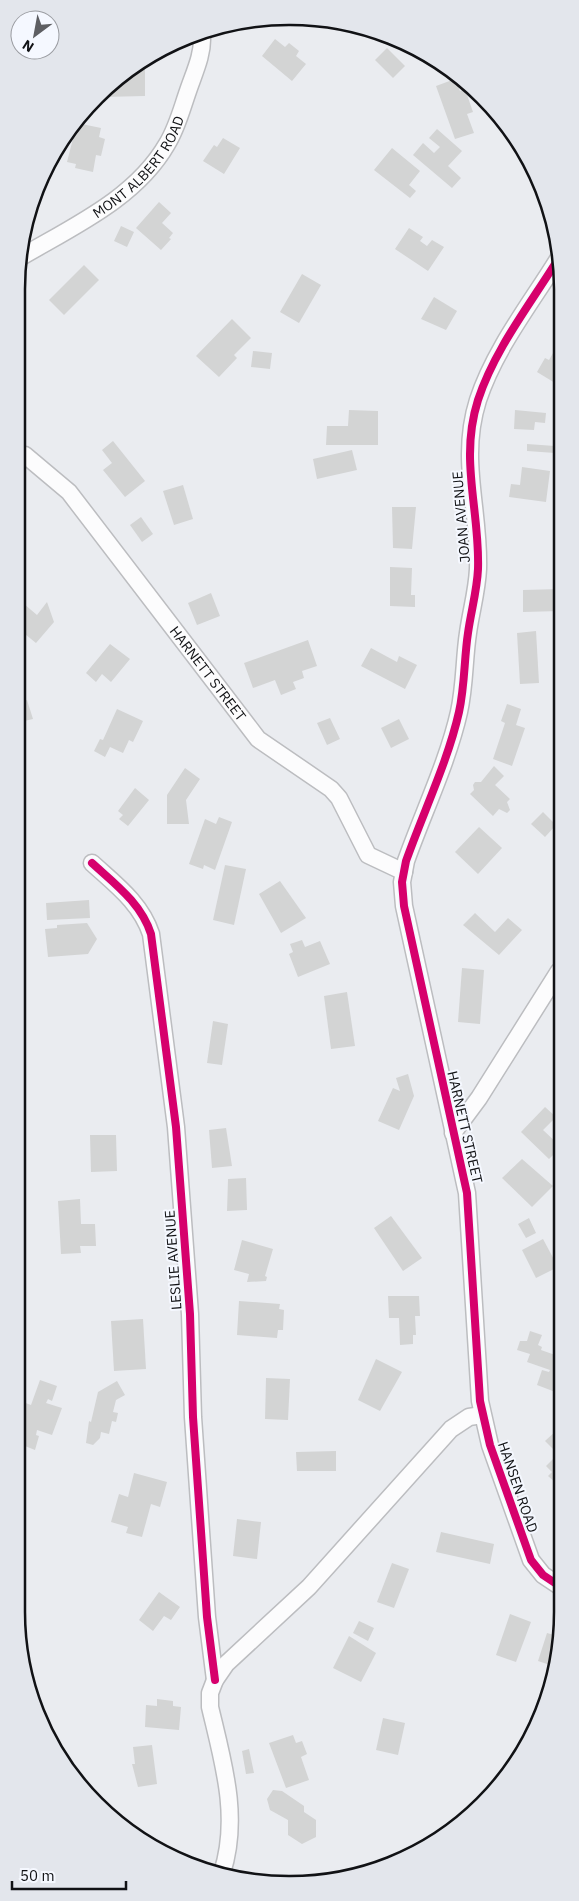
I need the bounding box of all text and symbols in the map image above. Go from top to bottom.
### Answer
north arrow [10,10,60,60]
text: N [19,36,37,56]
street label: MONT ALBERT ROAD [89,113,188,222]
street label: JOAN AVENUE [448,471,474,563]
street label: HARNETT STREET [166,622,250,725]
street label: HARNETT STREET [443,1069,487,1185]
street label: LESLIE AVENUE [161,1209,185,1311]
street label: HANSEN ROAD [494,1439,542,1535]
scale bar [12,1858,126,1890]
text: 50 m [20,1866,55,1885]

